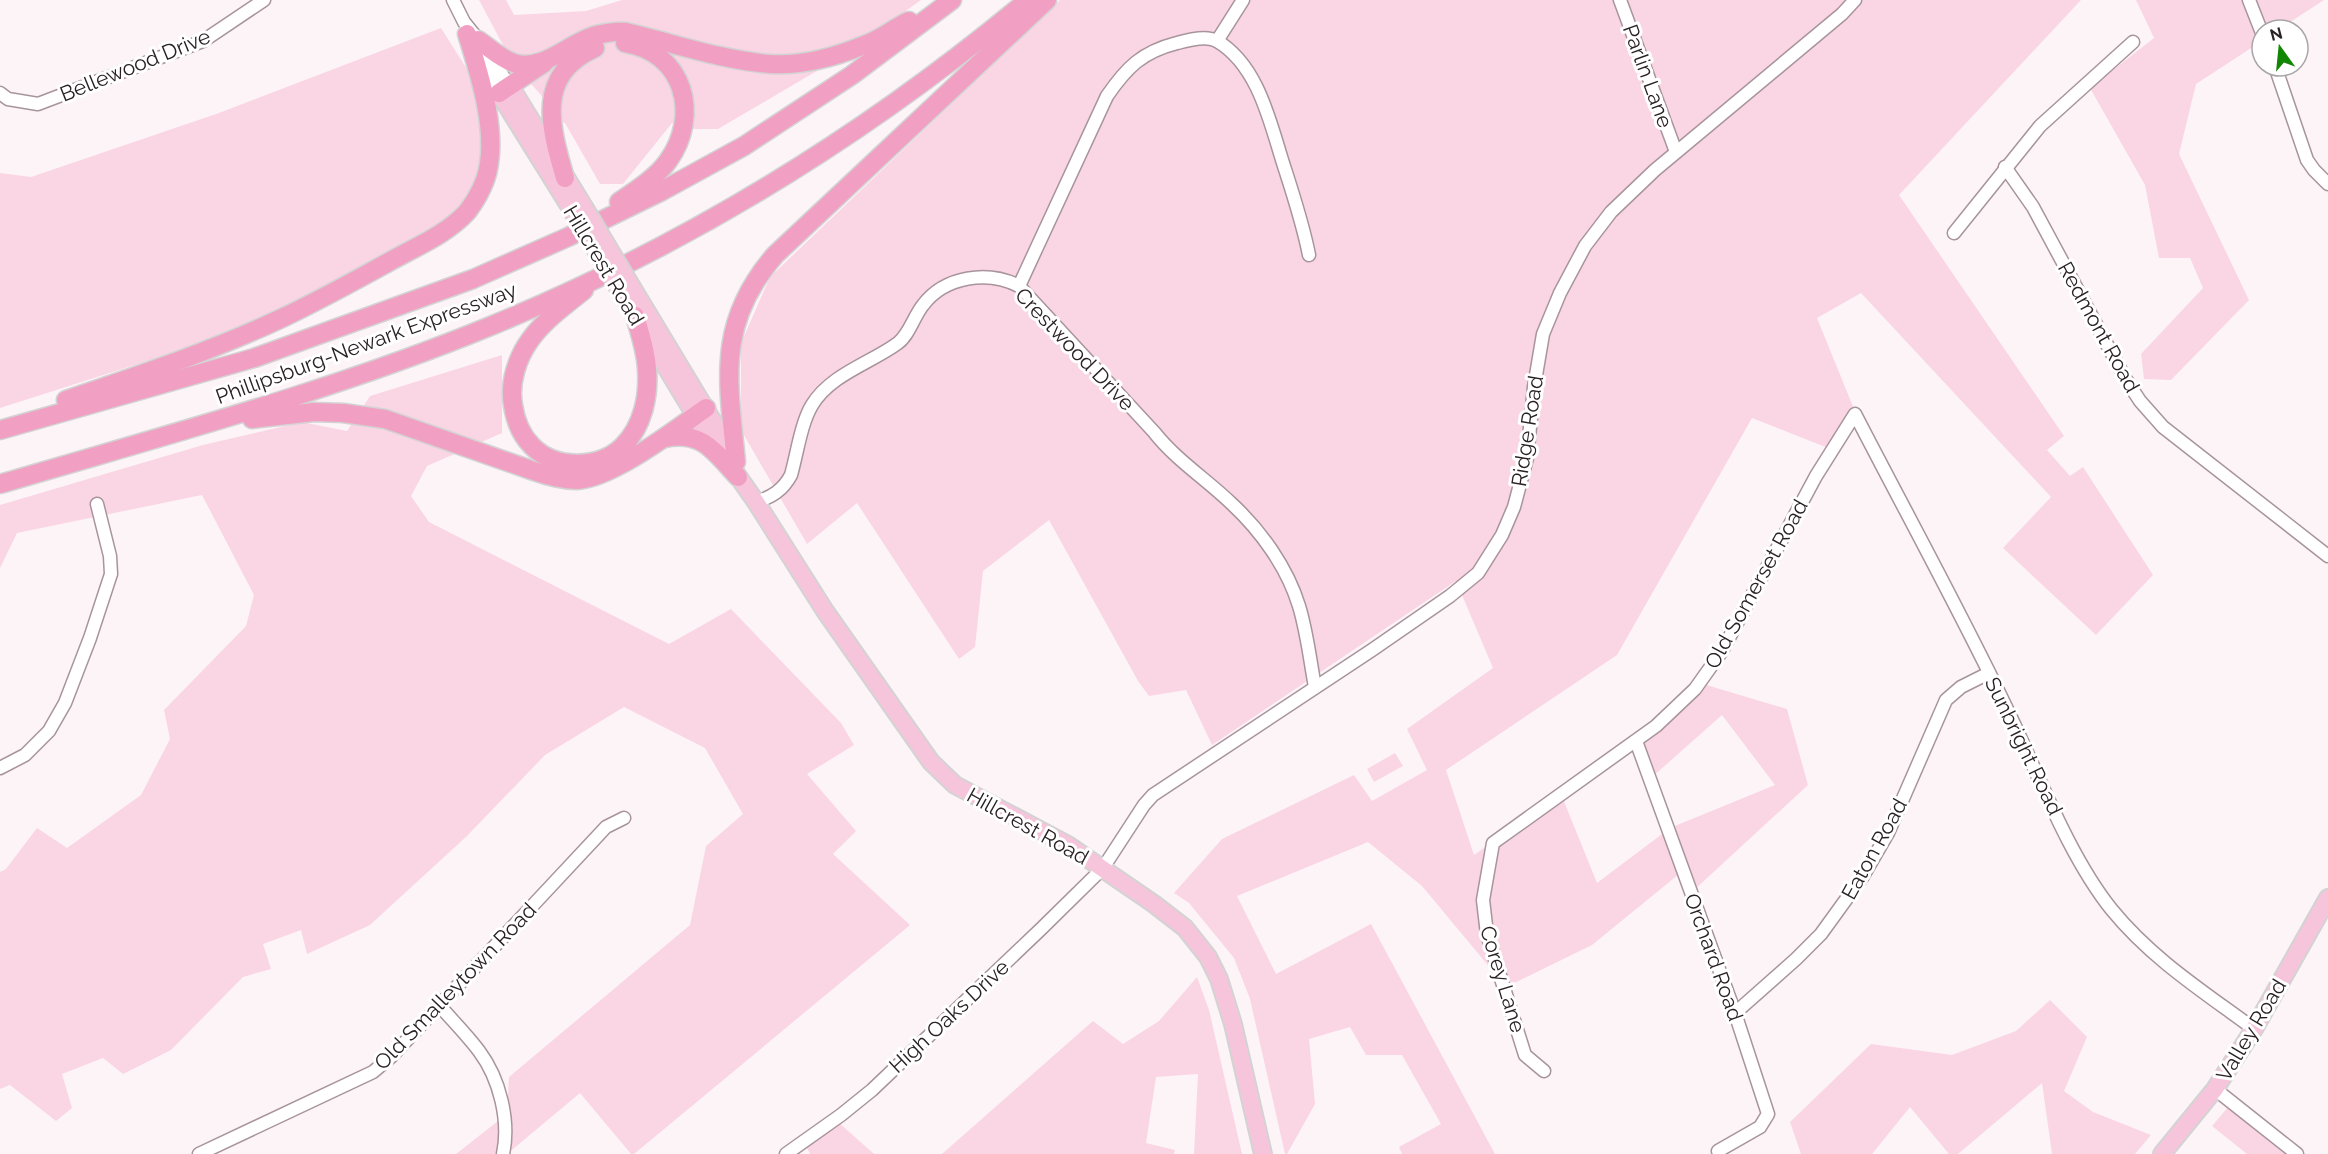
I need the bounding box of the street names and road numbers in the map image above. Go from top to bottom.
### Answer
street label: Parlin Lane [1618,21,1678,131]
street label: Bellewood Drive [56,23,214,107]
street label: Hillcrest Road [558,201,650,329]
street label: Redmont Road [2053,257,2145,397]
street label: Phillipsburg-Newark Expressway [212,277,520,409]
street label: Crestwood Drive [1010,282,1140,416]
street label: Ridge Road [1506,374,1548,488]
street label: Old Somerset Road [1699,495,1813,673]
street label: Sunbright Road [1980,673,2068,819]
street label: Hillcrest Road [963,782,1093,870]
street label: Eaton Road [1836,794,1912,904]
street label: Orchard Road [1679,890,1749,1024]
street label: Old Smalleytown Road [369,897,541,1075]
street label: Corey Lane [1475,923,1531,1035]
street label: High Oaks Drive [884,954,1014,1078]
street label: Valley Road [2211,974,2291,1086]

